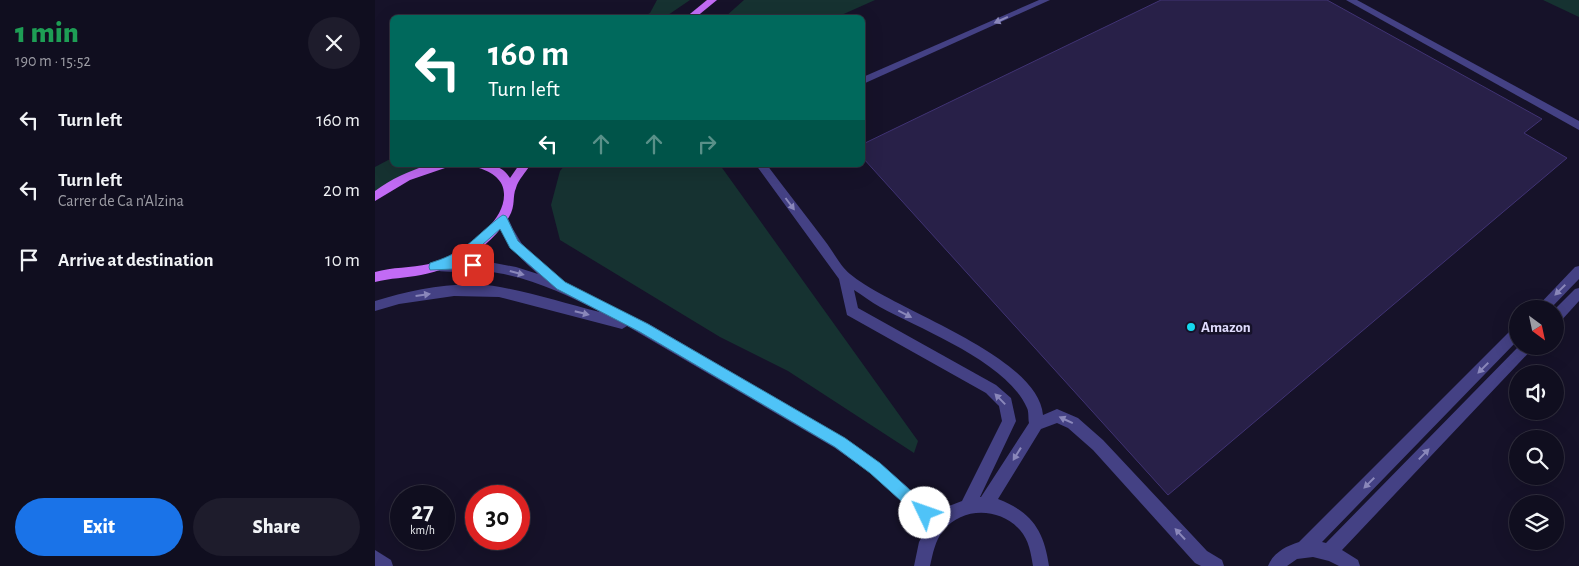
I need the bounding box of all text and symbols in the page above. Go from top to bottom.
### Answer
one-way arrow [994,16,1008,24]
button: close [308,17,360,69]
text: 1 min [15,18,79,48]
icon: left [405,35,470,100]
text: 160 m [488,37,569,72]
text: 190 m · 15:52 [15,53,91,69]
text: Turn left [488,78,560,100]
icon: left [15,106,43,134]
text: Turn left [58,111,122,130]
text: 160 m [316,111,360,130]
icon: left [534,130,562,158]
icon: ahead [587,130,615,158]
icon: ahead [640,130,668,158]
icon: right [693,130,721,158]
text: Turn left [58,171,122,190]
icon: left [15,176,43,204]
text: 20 m [323,181,360,200]
text: Carrer de Ca n'Alzina [58,193,184,209]
one-way arrow [785,197,795,211]
pin [452,244,494,286]
icon: arrive [15,246,43,274]
text: Arrive at destination [58,251,214,270]
text: 10 m [325,251,360,270]
icon: arrive [459,251,487,279]
one-way arrow [510,269,525,277]
one-way arrow [1554,283,1566,295]
one-way arrow [415,291,431,299]
north arrow [1509,300,1564,355]
map controls [1509,300,1564,550]
one-way arrow [575,309,590,317]
one-way arrow [898,310,913,318]
place label: Amazon [1201,320,1251,335]
marker: Amazon [1185,321,1197,333]
one-way arrow [1477,361,1489,373]
button: sound [1509,365,1564,420]
one-way arrow [994,393,1006,405]
one-way arrow [1059,415,1073,423]
button: search [1509,430,1564,485]
one-way arrow [1012,448,1022,461]
one-way arrow [1418,448,1430,460]
one-way arrow [1363,477,1375,489]
speed limit sign: 30 [465,485,530,550]
position arrow [898,486,950,538]
button: layers [1509,495,1564,550]
button: Exit [15,498,183,556]
button: Share [193,498,360,556]
text: 27 [411,499,434,524]
text: km/h [410,524,435,536]
one-way arrow [1174,529,1186,541]

